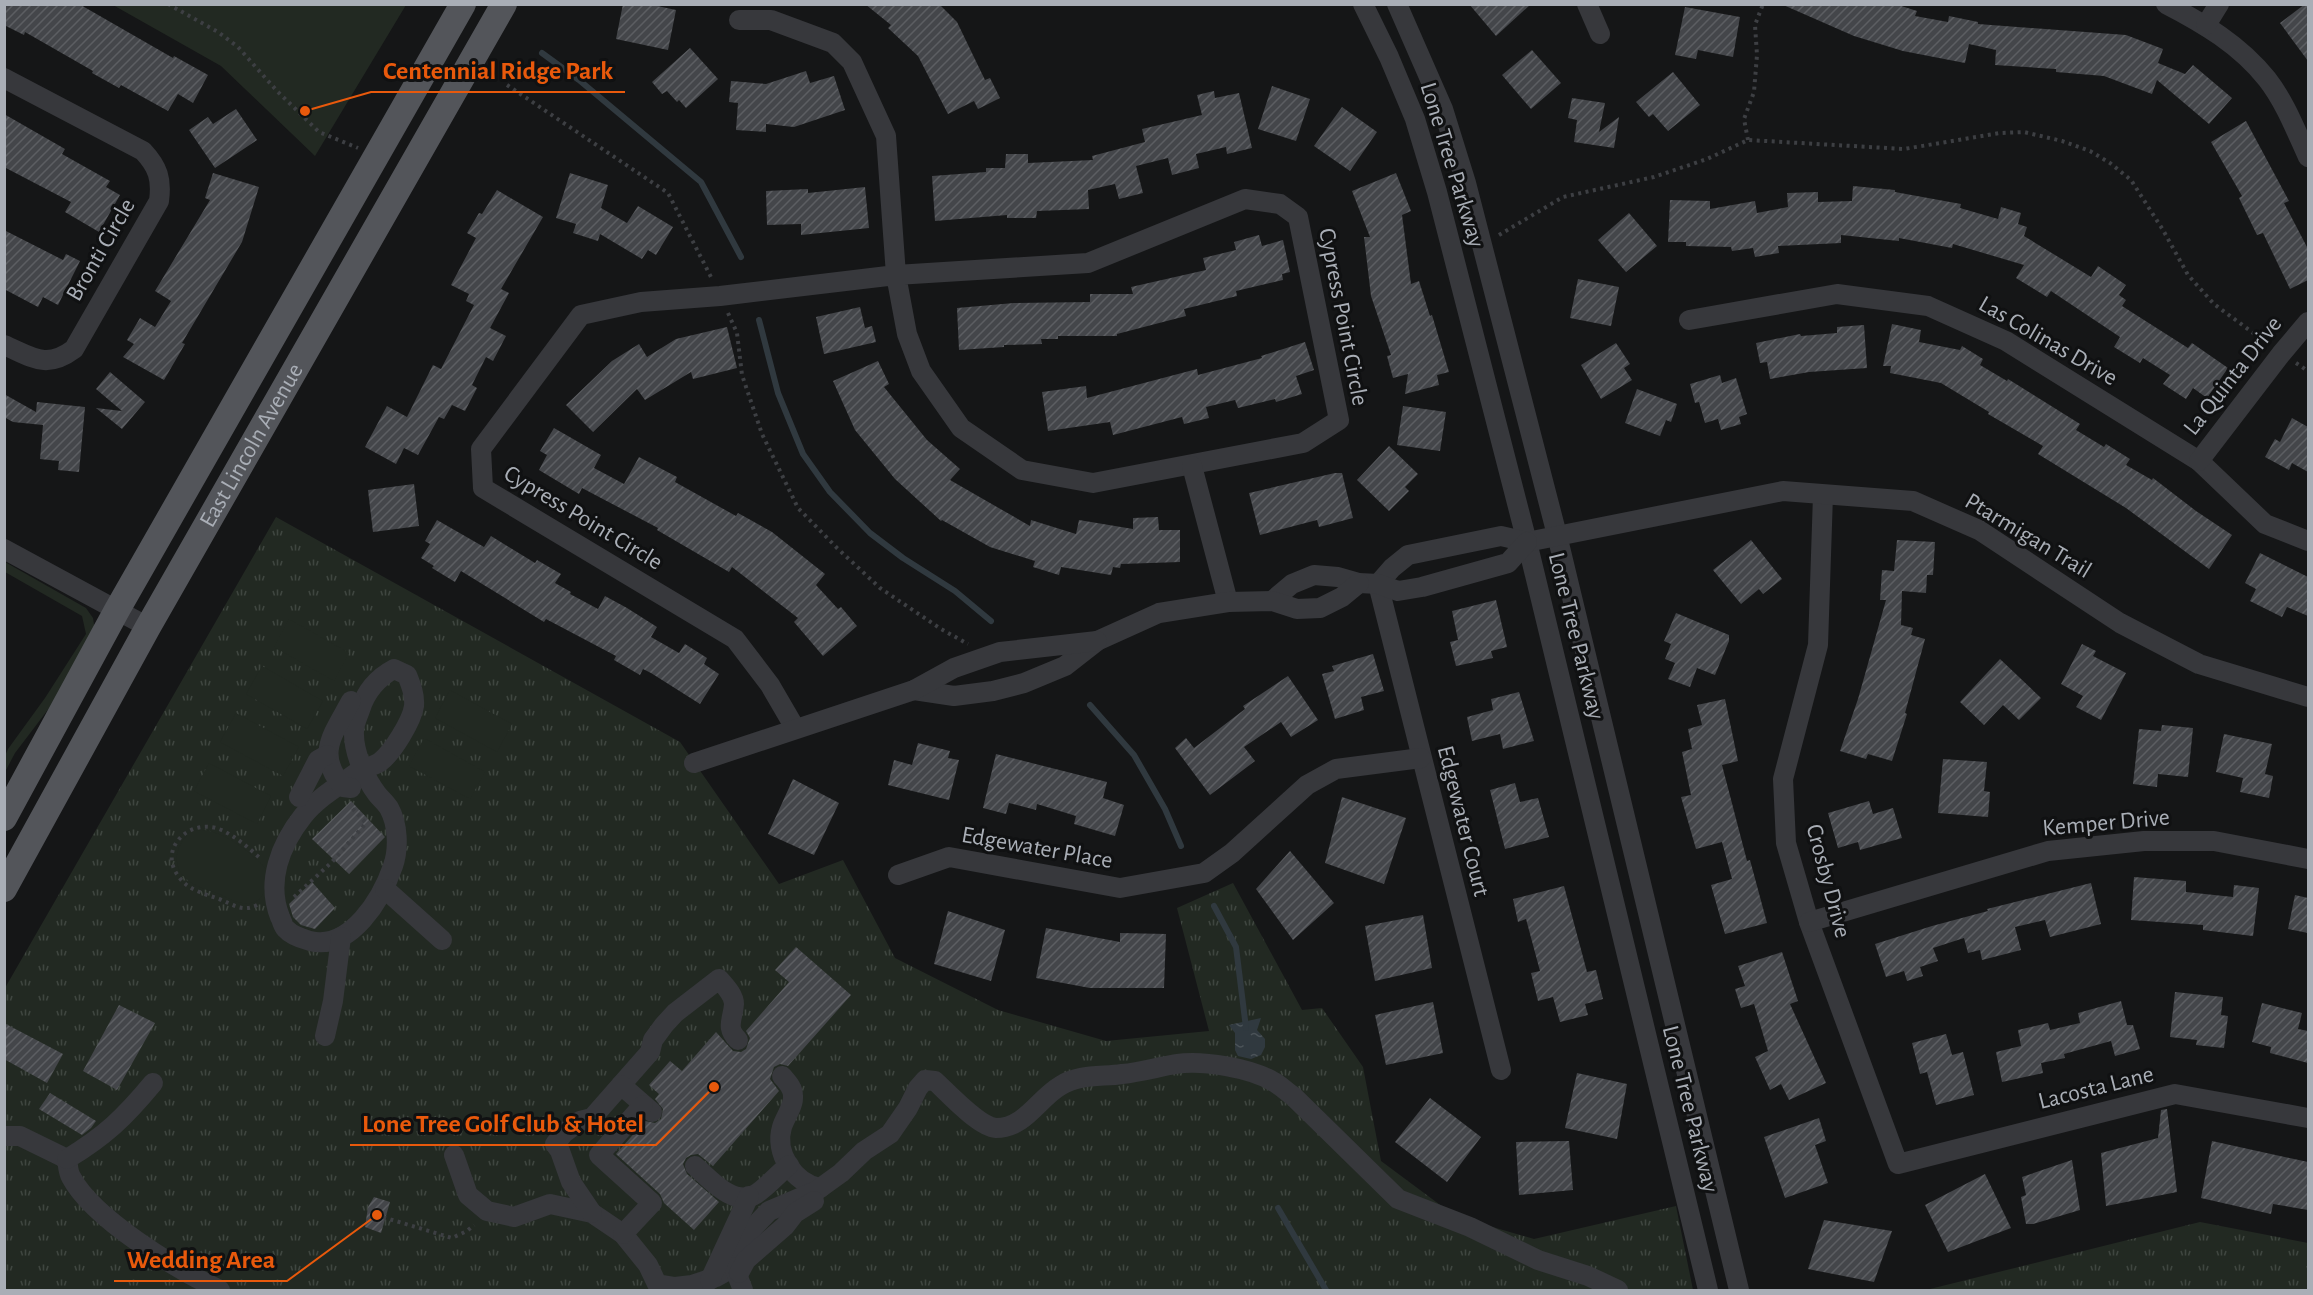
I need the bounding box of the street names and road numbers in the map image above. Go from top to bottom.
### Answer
street label: Lone Tree Parkway [1416,80,1488,250]
street label: Bronti Circle [62,195,140,305]
street label: Cypress Point Circle [1314,226,1372,408]
street label: Las Colinas Drive [1975,292,2121,390]
street label: La Quinta Drive [2179,312,2287,440]
street label: East Lincoln Avenue [196,360,308,531]
street label: Cypress Point Circle [500,461,666,575]
street label: Ptarmigan Trail [1961,489,2095,583]
street label: Lone Tree Parkway [1544,550,1608,722]
street label: Edgewater Court [1433,743,1493,899]
street label: Kemper Drive [2041,805,2171,841]
street label: Crosby Drive [1801,822,1855,940]
street label: Edgewater Place [960,823,1114,873]
street label: Lone Tree Parkway [1658,1023,1722,1195]
street label: Lacosta Lane [2036,1062,2156,1114]

